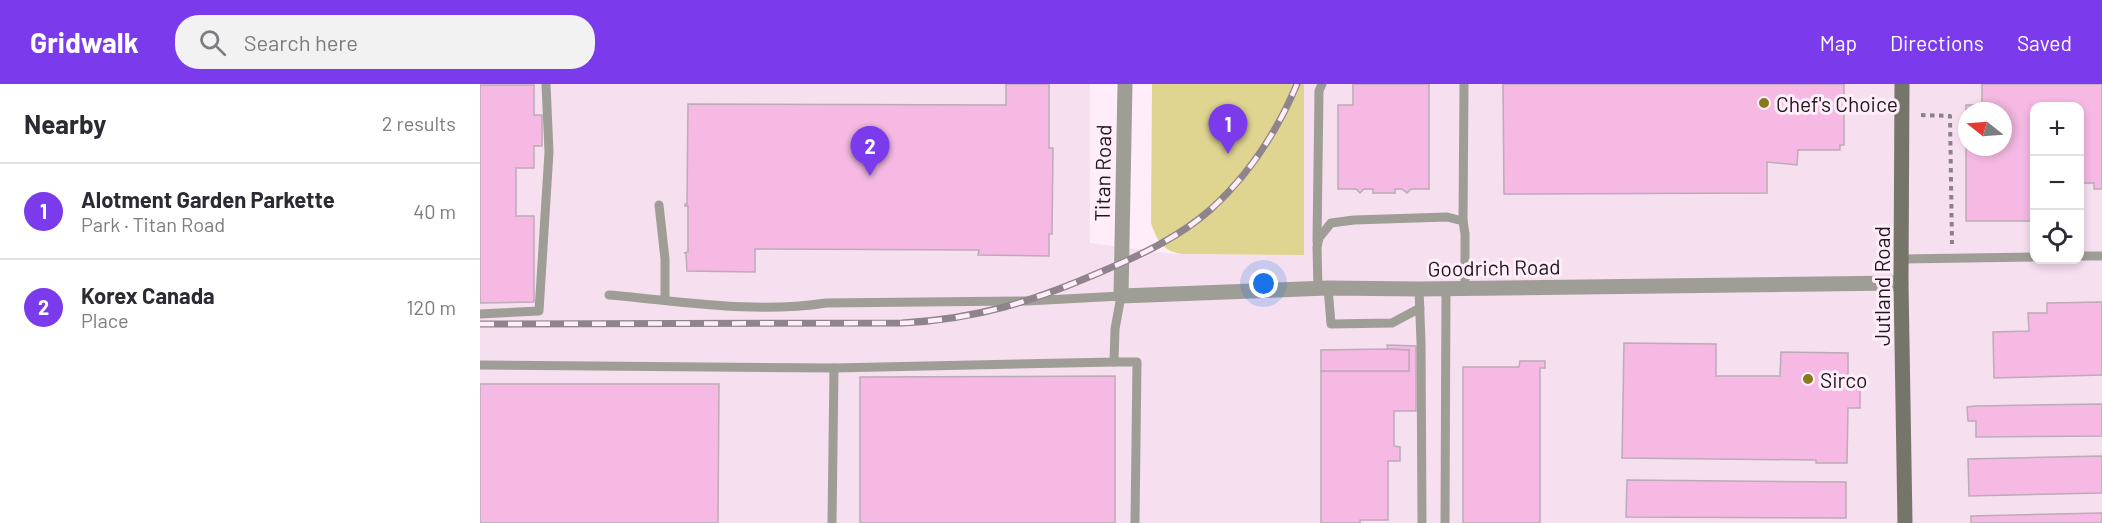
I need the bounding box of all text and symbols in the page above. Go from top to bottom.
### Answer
search box [175,15,595,69]
text: Gridwalk [30,25,139,59]
icon: search [196,26,229,59]
text: Search here [244,29,358,55]
text: Map [1820,30,1857,55]
text: Directions [1890,30,1984,55]
text: Saved [2017,30,2072,55]
place label: Chef's Choice [1776,91,1898,116]
marker: Chef's Choice [1757,96,1771,110]
north arrow [1958,102,2012,156]
map controls [2030,102,2084,264]
button: + [2030,102,2084,156]
pin: 1 [1208,104,1248,154]
text: Nearby [24,108,106,139]
text: 2 results [382,111,456,135]
street label: Titan Road [1089,124,1115,222]
pin: 2 [850,126,890,176]
button: − [2030,156,2084,210]
text: Alotment Garden Parkette [81,186,335,212]
text: 1 [40,199,47,223]
text: 40 m [413,199,456,223]
button: locate [2030,210,2084,264]
text: Park · Titan Road [81,212,225,236]
street label: Jutland Road [1869,226,1894,346]
street label: Goodrich Road [1427,253,1561,281]
your location [1249,269,1278,298]
text: Korex Canada [81,282,215,308]
text: 2 [38,295,49,319]
text: 120 m [406,295,456,319]
text: Place [81,308,129,332]
place label: Sirco [1820,367,1867,392]
marker: Sirco [1801,372,1815,386]

